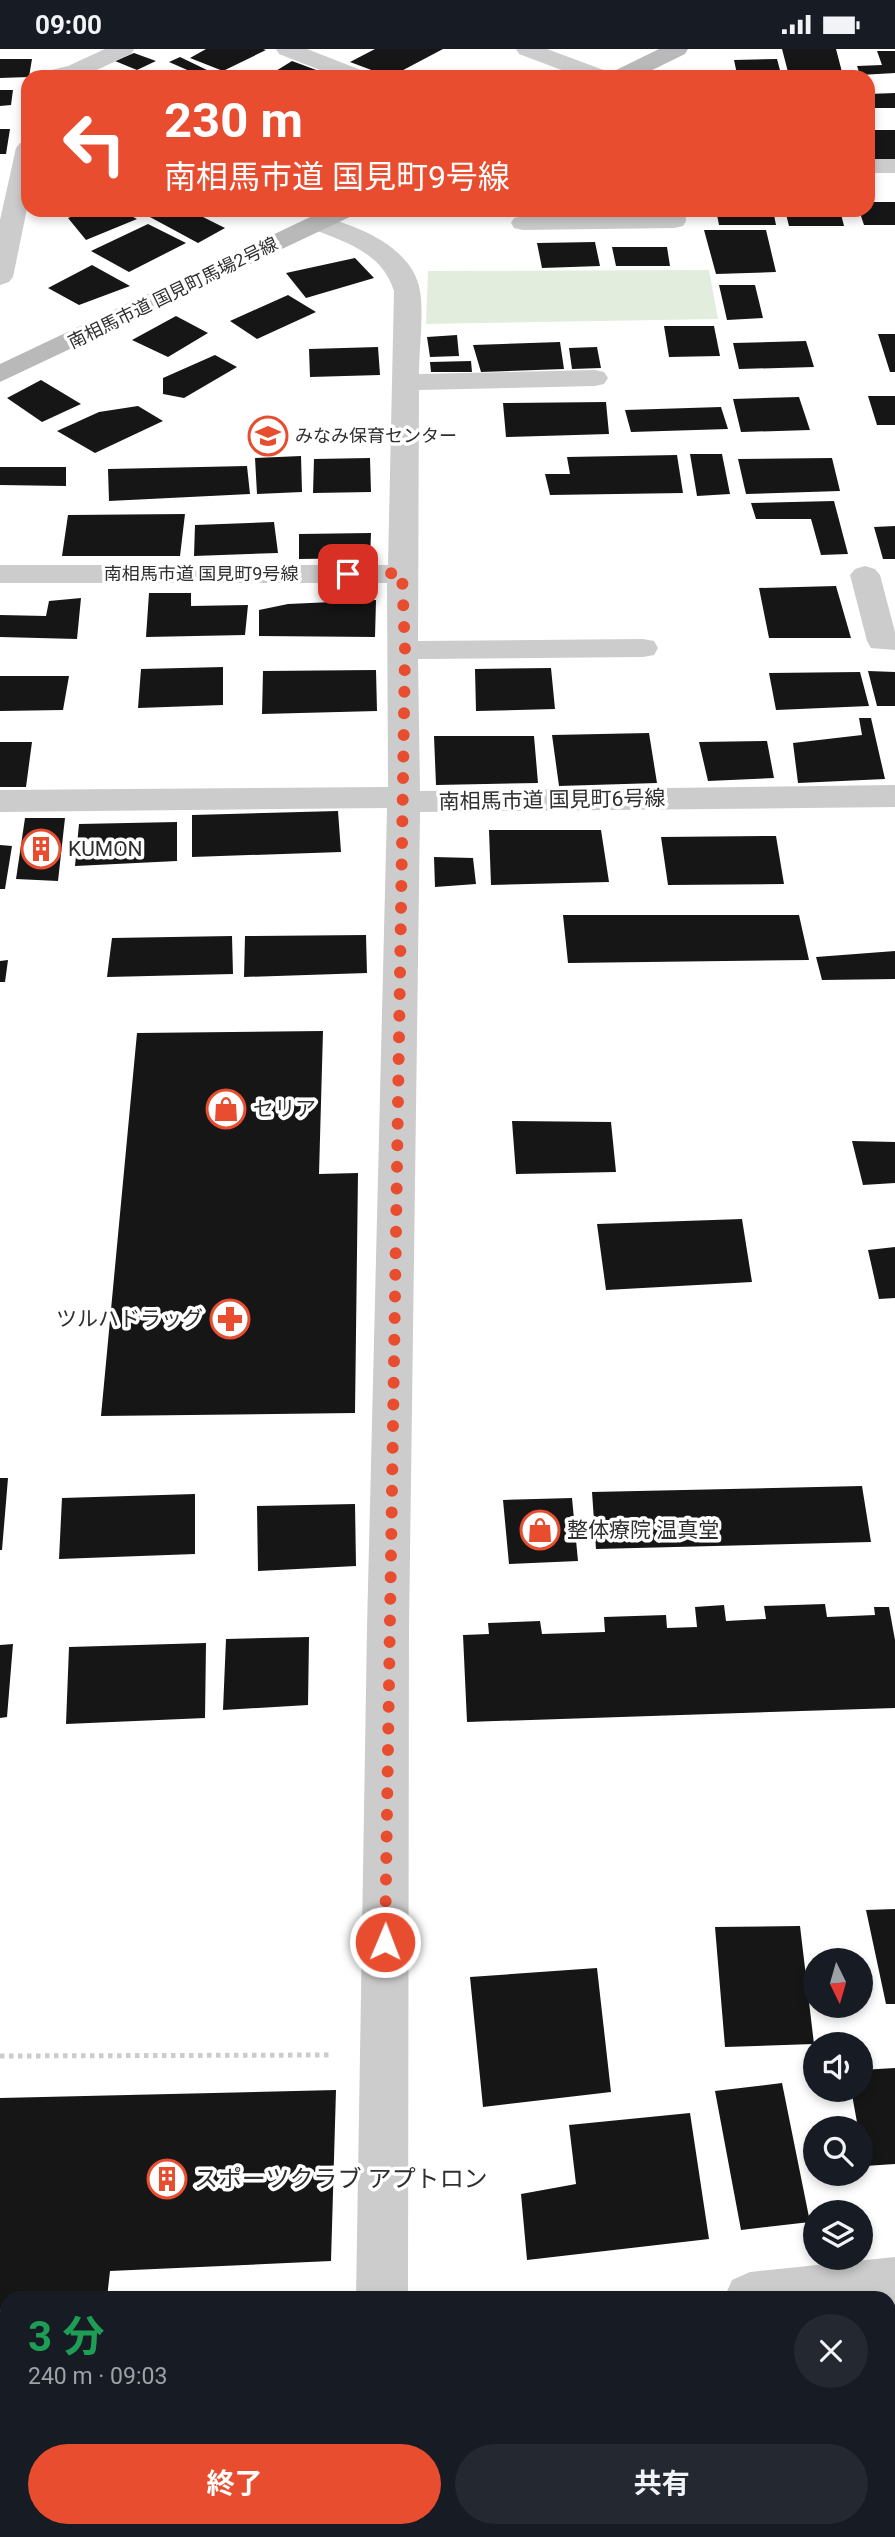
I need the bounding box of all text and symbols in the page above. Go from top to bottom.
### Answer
text: 09:00 [35,10,102,40]
text: 230 m [164,92,303,149]
icon: left [49,98,140,189]
text: 南相馬市道 国見町9号線 [164,158,510,196]
street label: 南相馬市道 国見町馬場2号線 [65,233,281,353]
school or university icon: みなみ保育センター [247,415,289,457]
place label: みなみ保育センター [295,425,457,446]
pin [318,544,378,604]
icon: arrive [329,555,367,593]
street label: 南相馬市道 国見町9号線 [104,563,298,584]
street label: 南相馬市道 国見町6号線 [438,786,666,814]
building icon: KUMON [20,828,62,870]
place label: KUMON [68,837,143,861]
shop icon: セリア [205,1088,247,1130]
place label: セリア [253,1097,316,1121]
pharmacy icon: ツルハドラッグ [209,1298,251,1340]
place label: ツルハドラッグ [56,1307,203,1331]
shop icon: 整体療院 温真堂 [519,1509,561,1551]
place label: 整体療院 温真堂 [567,1518,719,1542]
position arrow [348,1905,422,1979]
north arrow [803,1948,873,2018]
map controls [803,1948,873,2270]
button: sound [803,2032,873,2102]
button: search [803,2116,873,2186]
building icon: スポーツクラブ アプトロン [146,2158,188,2200]
place label: スポーツクラブ アプトロン [194,2165,487,2193]
button: layers [803,2200,873,2270]
text: 3 分 [28,2312,105,2361]
button: close [794,2314,868,2388]
text: 240 m · 09:03 [28,2363,167,2390]
button: 終了 [28,2444,441,2524]
button: 共有 [455,2444,868,2524]

